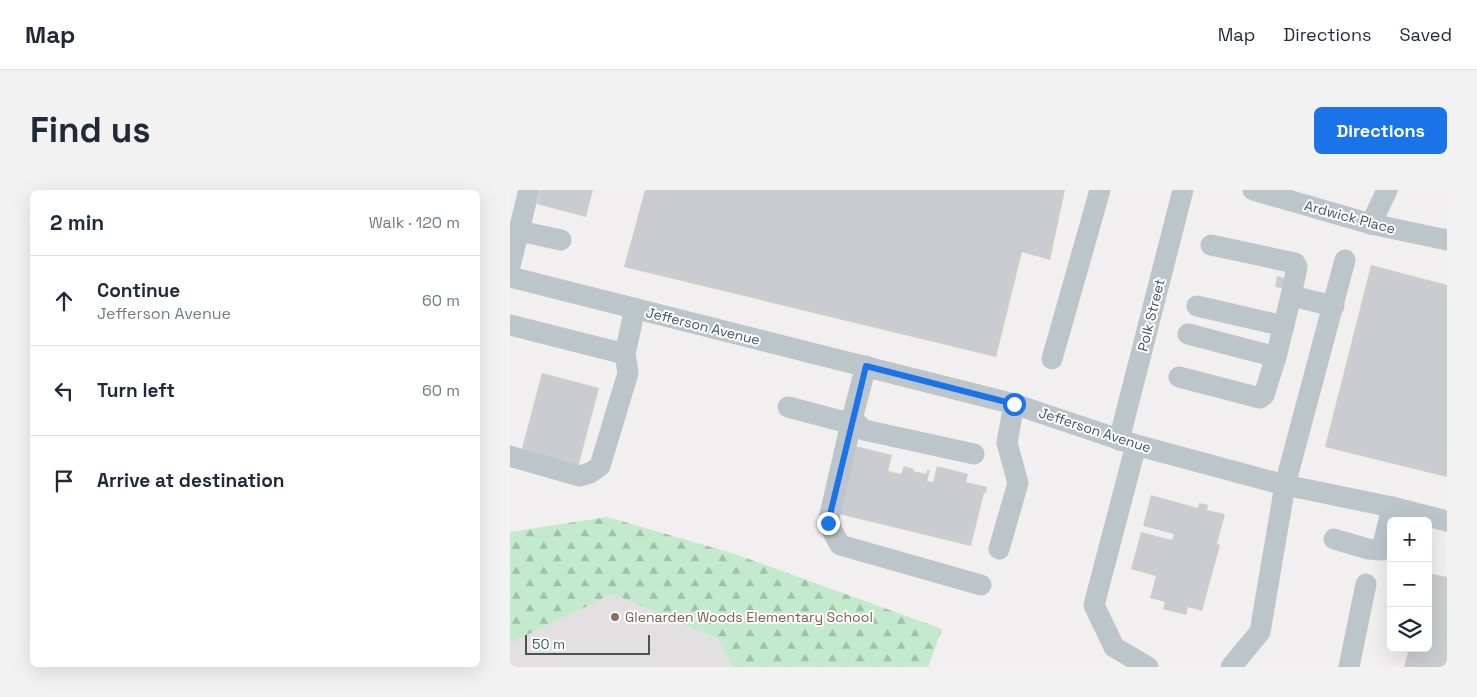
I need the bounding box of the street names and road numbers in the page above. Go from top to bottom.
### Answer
street label: Ardwick Place [1303,196,1397,238]
street label: Polk Street [1133,277,1169,353]
street label: Jefferson Avenue [644,303,762,349]
street label: Jefferson Avenue [1036,403,1154,457]

